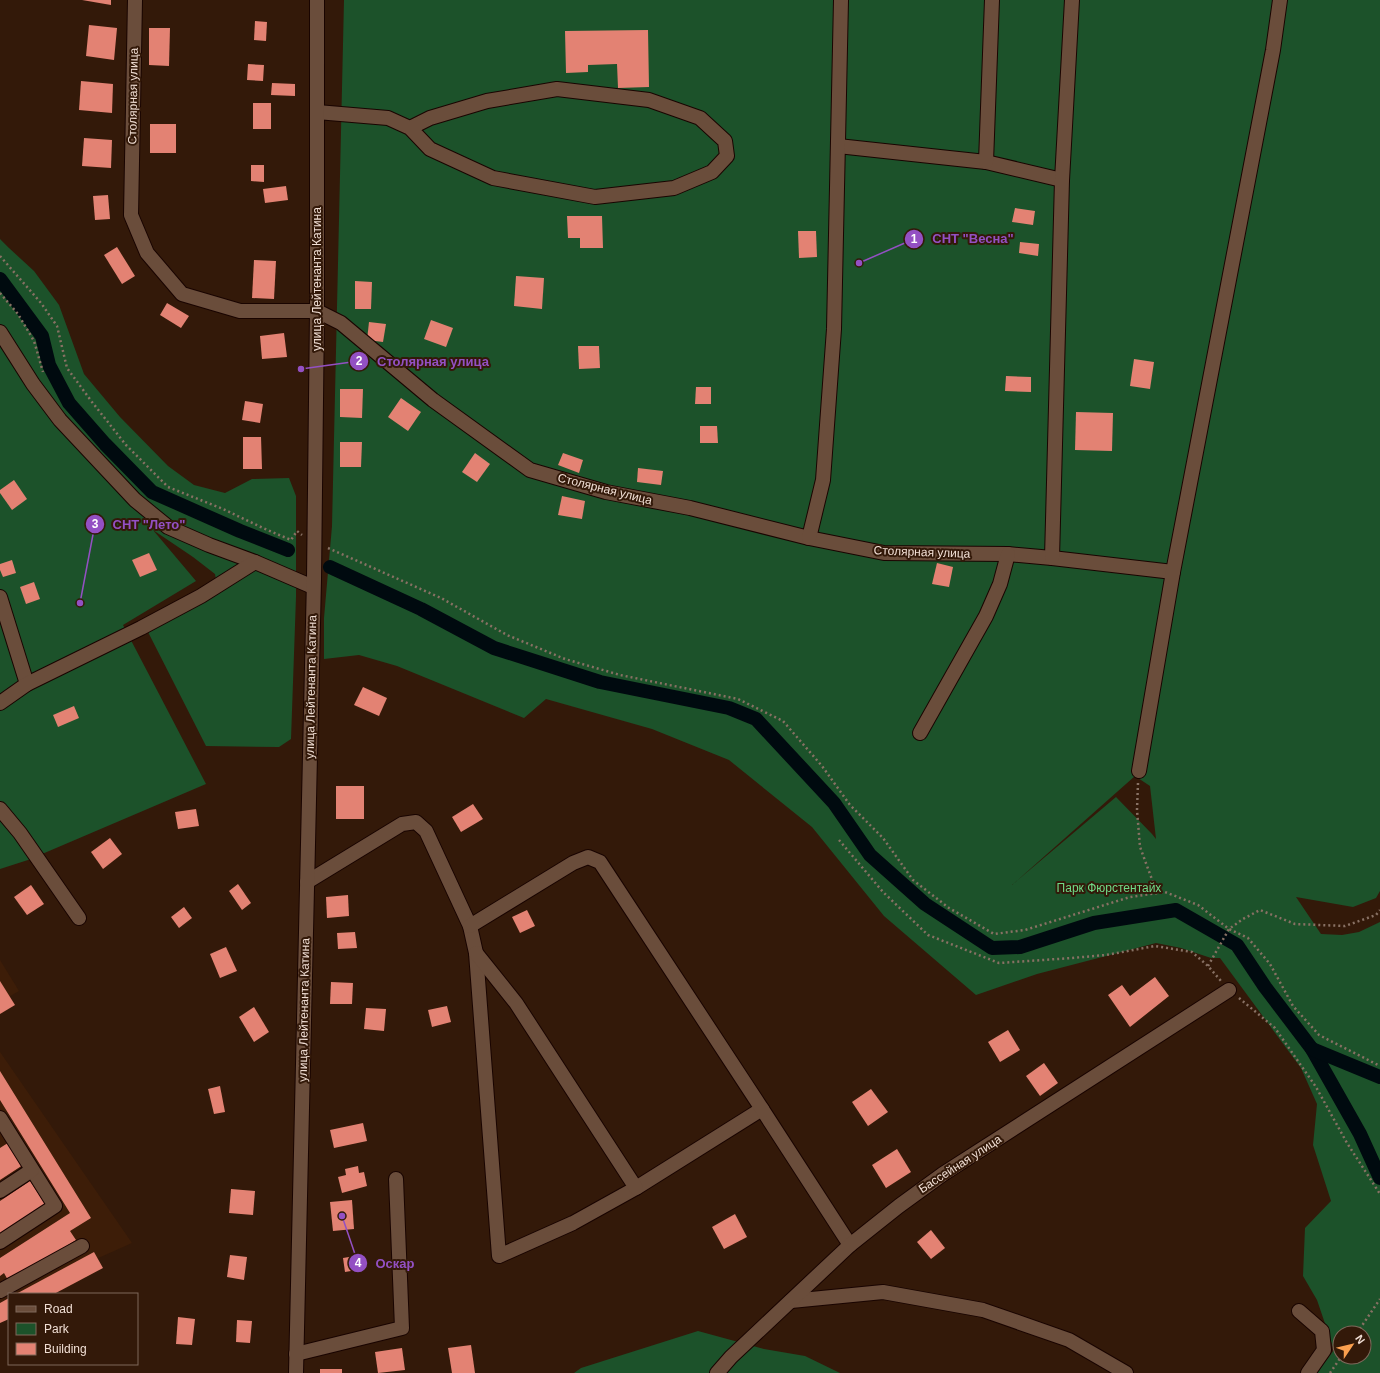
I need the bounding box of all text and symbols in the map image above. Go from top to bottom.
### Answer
street label: Столярная улица [125,47,141,144]
street label: улица Лейтенанта Катина [310,207,324,351]
callout: СНТ "Весна" [904,226,1022,251]
text: СНТ "Весна" [932,231,1014,246]
text: 1 [911,232,918,246]
callout: Столярная улица [349,349,497,374]
text: 2 [356,354,363,368]
text: Столярная улица [377,354,490,369]
street label: Столярная улица [556,471,654,508]
callout: СНТ "Лето" [85,511,194,536]
text: 3 [92,517,99,531]
text: СНТ "Лето" [113,517,185,532]
street label: Столярная улица [873,543,971,561]
street label: улица Лейтенанта Катина [303,615,319,759]
park label: Парк Фюрстентайх [1057,881,1161,895]
street label: улица Лейтенанта Катина [296,938,312,1082]
street label: Бассейная улица [916,1132,1004,1196]
callout: Оскар [348,1251,423,1276]
text: 4 [355,1256,362,1270]
text: Оскар [375,1256,415,1271]
legend [8,1293,138,1365]
text: Road [44,1302,73,1316]
text: Park [44,1322,70,1336]
north arrow [1332,1325,1372,1365]
text: N [1353,1333,1367,1346]
text: Building [44,1342,87,1356]

